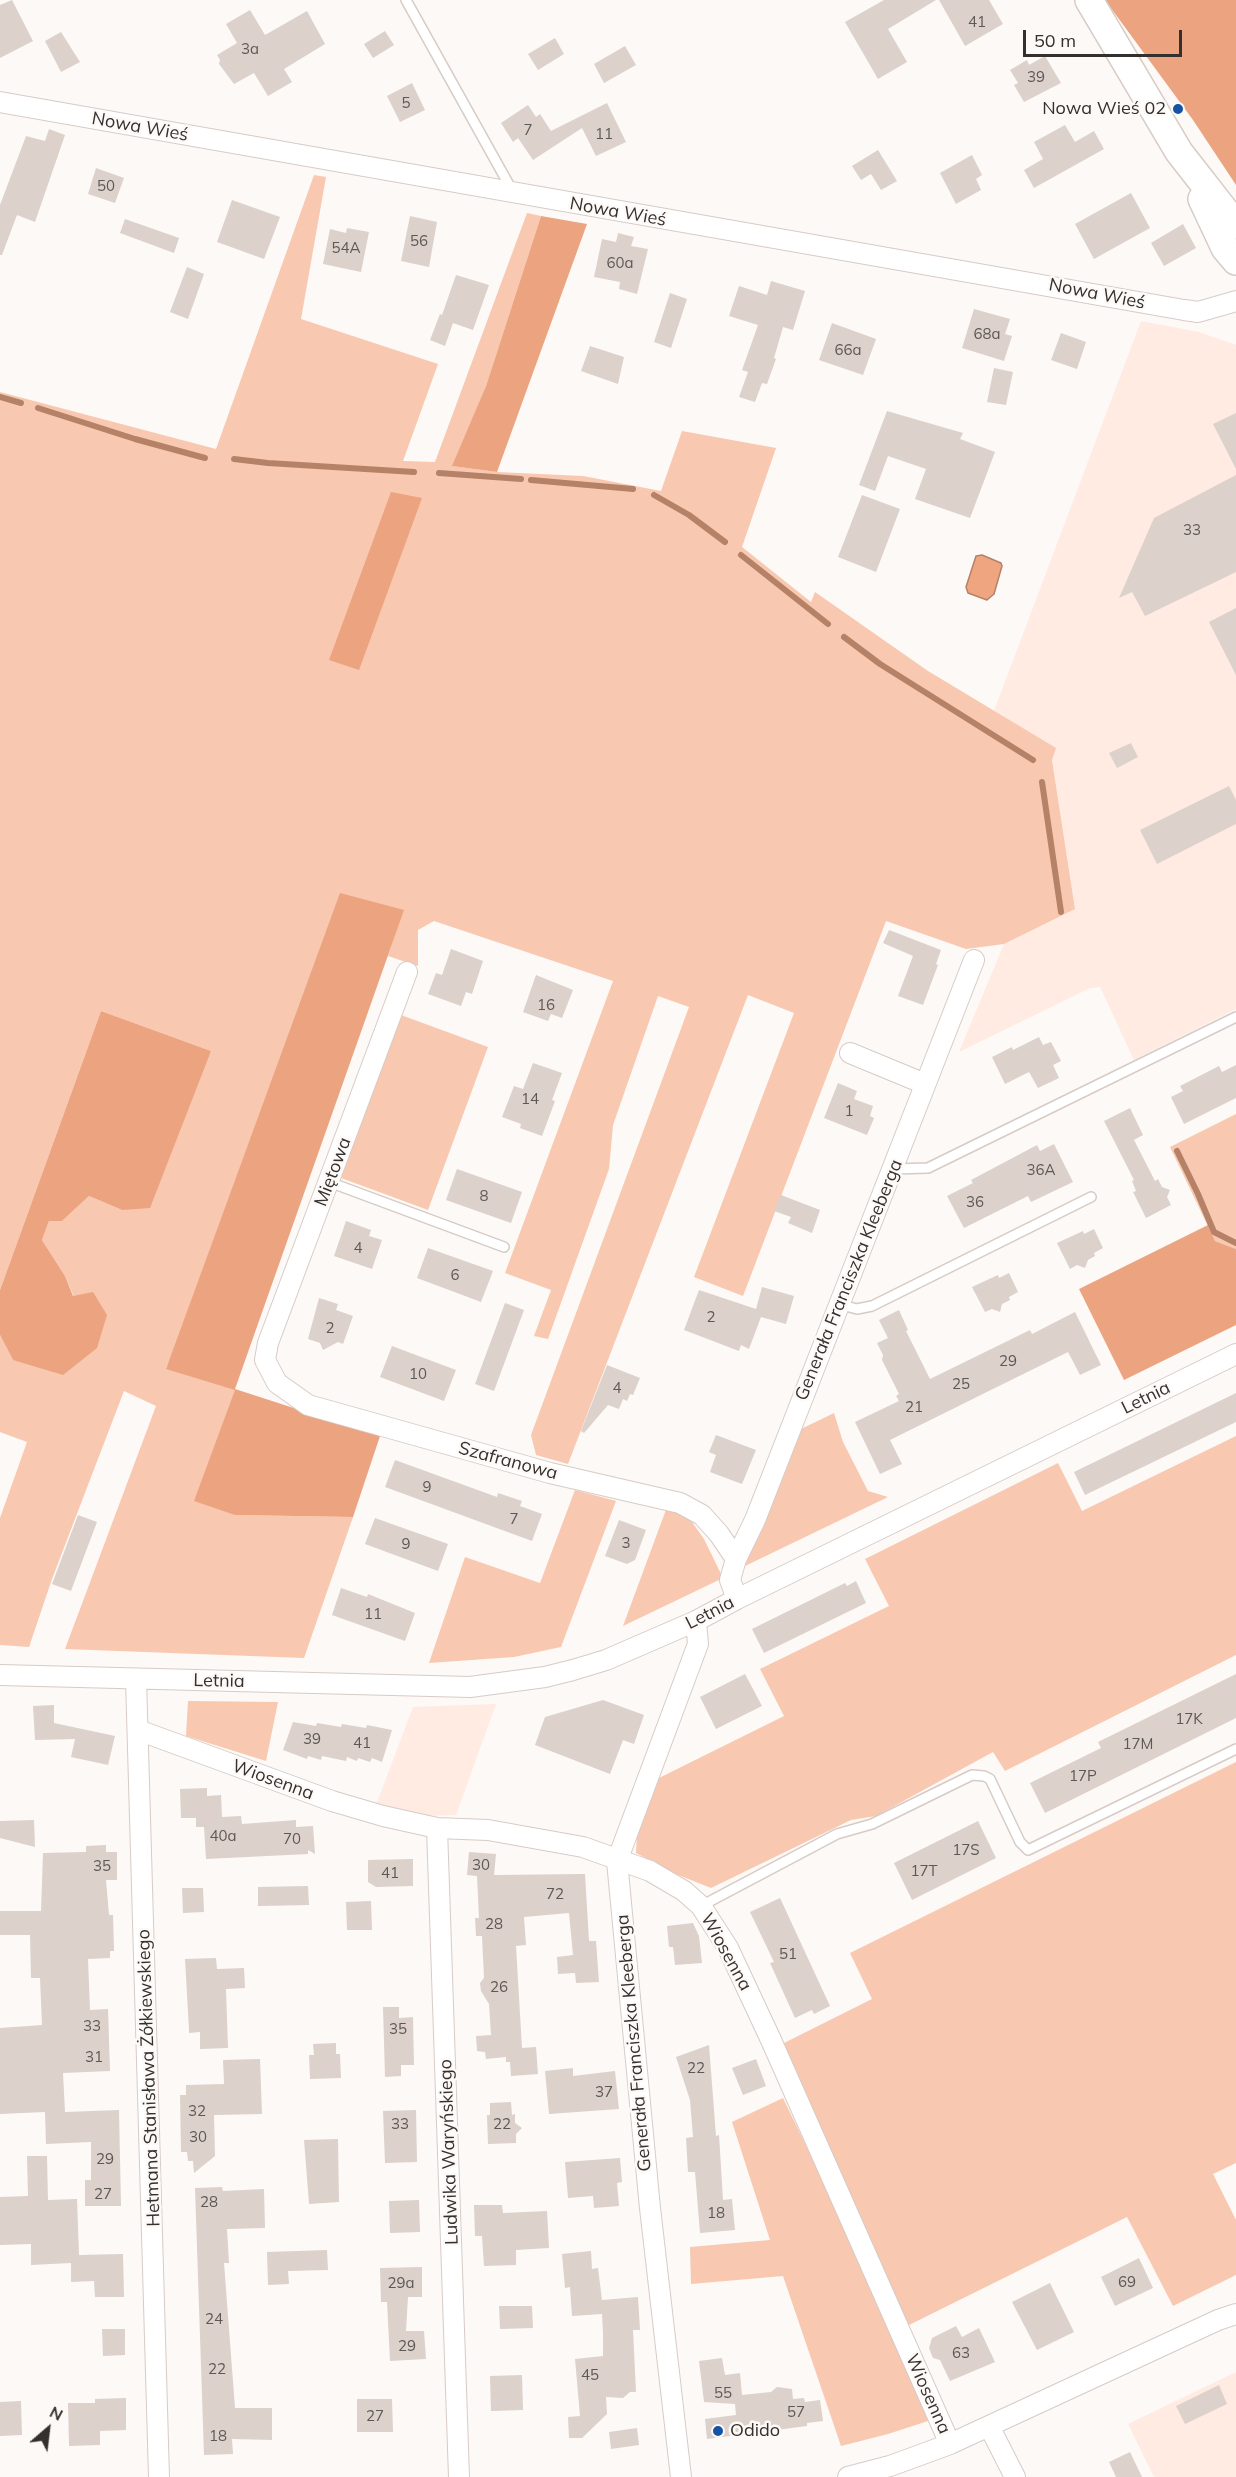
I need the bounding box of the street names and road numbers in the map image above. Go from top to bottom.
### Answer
street label: Nowa Wieś [90,108,190,146]
street label: Nowa Wieś [568,193,668,231]
street label: Nowa Wieś [1047,274,1147,314]
street label: Miętowa [310,1134,356,1210]
street label: Generała Franciszka Kleeberga [791,1156,907,1404]
street label: Letnia [1118,1377,1174,1419]
street label: Szafranowa [456,1437,560,1485]
street label: Letnia [682,1592,738,1634]
street label: Letnia [193,1670,245,1692]
street label: Wiosenna [229,1755,317,1805]
street label: Wiosenna [696,1910,756,1994]
street label: Generała Franciszka Kleeberga [612,1914,656,2172]
street label: Hetmana Stanisława Żółkiewskiego [133,1929,165,2227]
street label: Ludwika Waryńskiego [435,2059,463,2245]
street label: Wiosenna [901,2351,955,2437]

